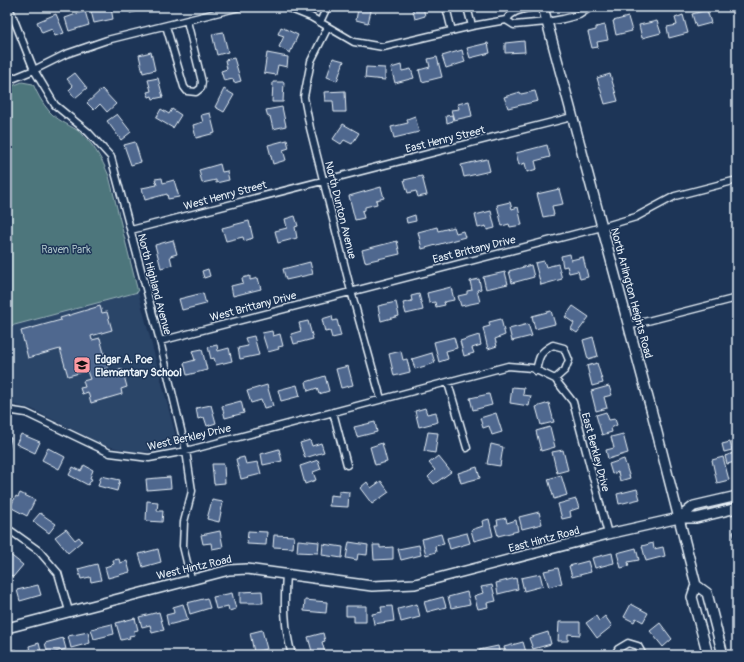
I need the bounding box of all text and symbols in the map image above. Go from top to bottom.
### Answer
street label: East Henry Street [404,123,487,156]
street label: North Dunton Avenue [322,160,359,261]
street label: West Henry Street [182,178,269,213]
street label: North Arlington Heights Road [608,226,655,360]
street label: North Highland Avenue [135,232,174,337]
street label: East Brittany Drive [431,233,517,266]
park label: Raven Park [41,243,91,256]
street label: West Brittany Drive [209,289,298,324]
place label: Edgar A. Poe Elementary School [95,353,182,379]
school or university icon: Edgar A. Poe Elementary School [72,355,92,375]
street label: East Berkley Drive [579,411,612,494]
street label: West Berkley Drive [146,421,233,453]
street label: East Hintz Road [507,524,581,555]
street label: West Hintz Road [155,553,233,582]

